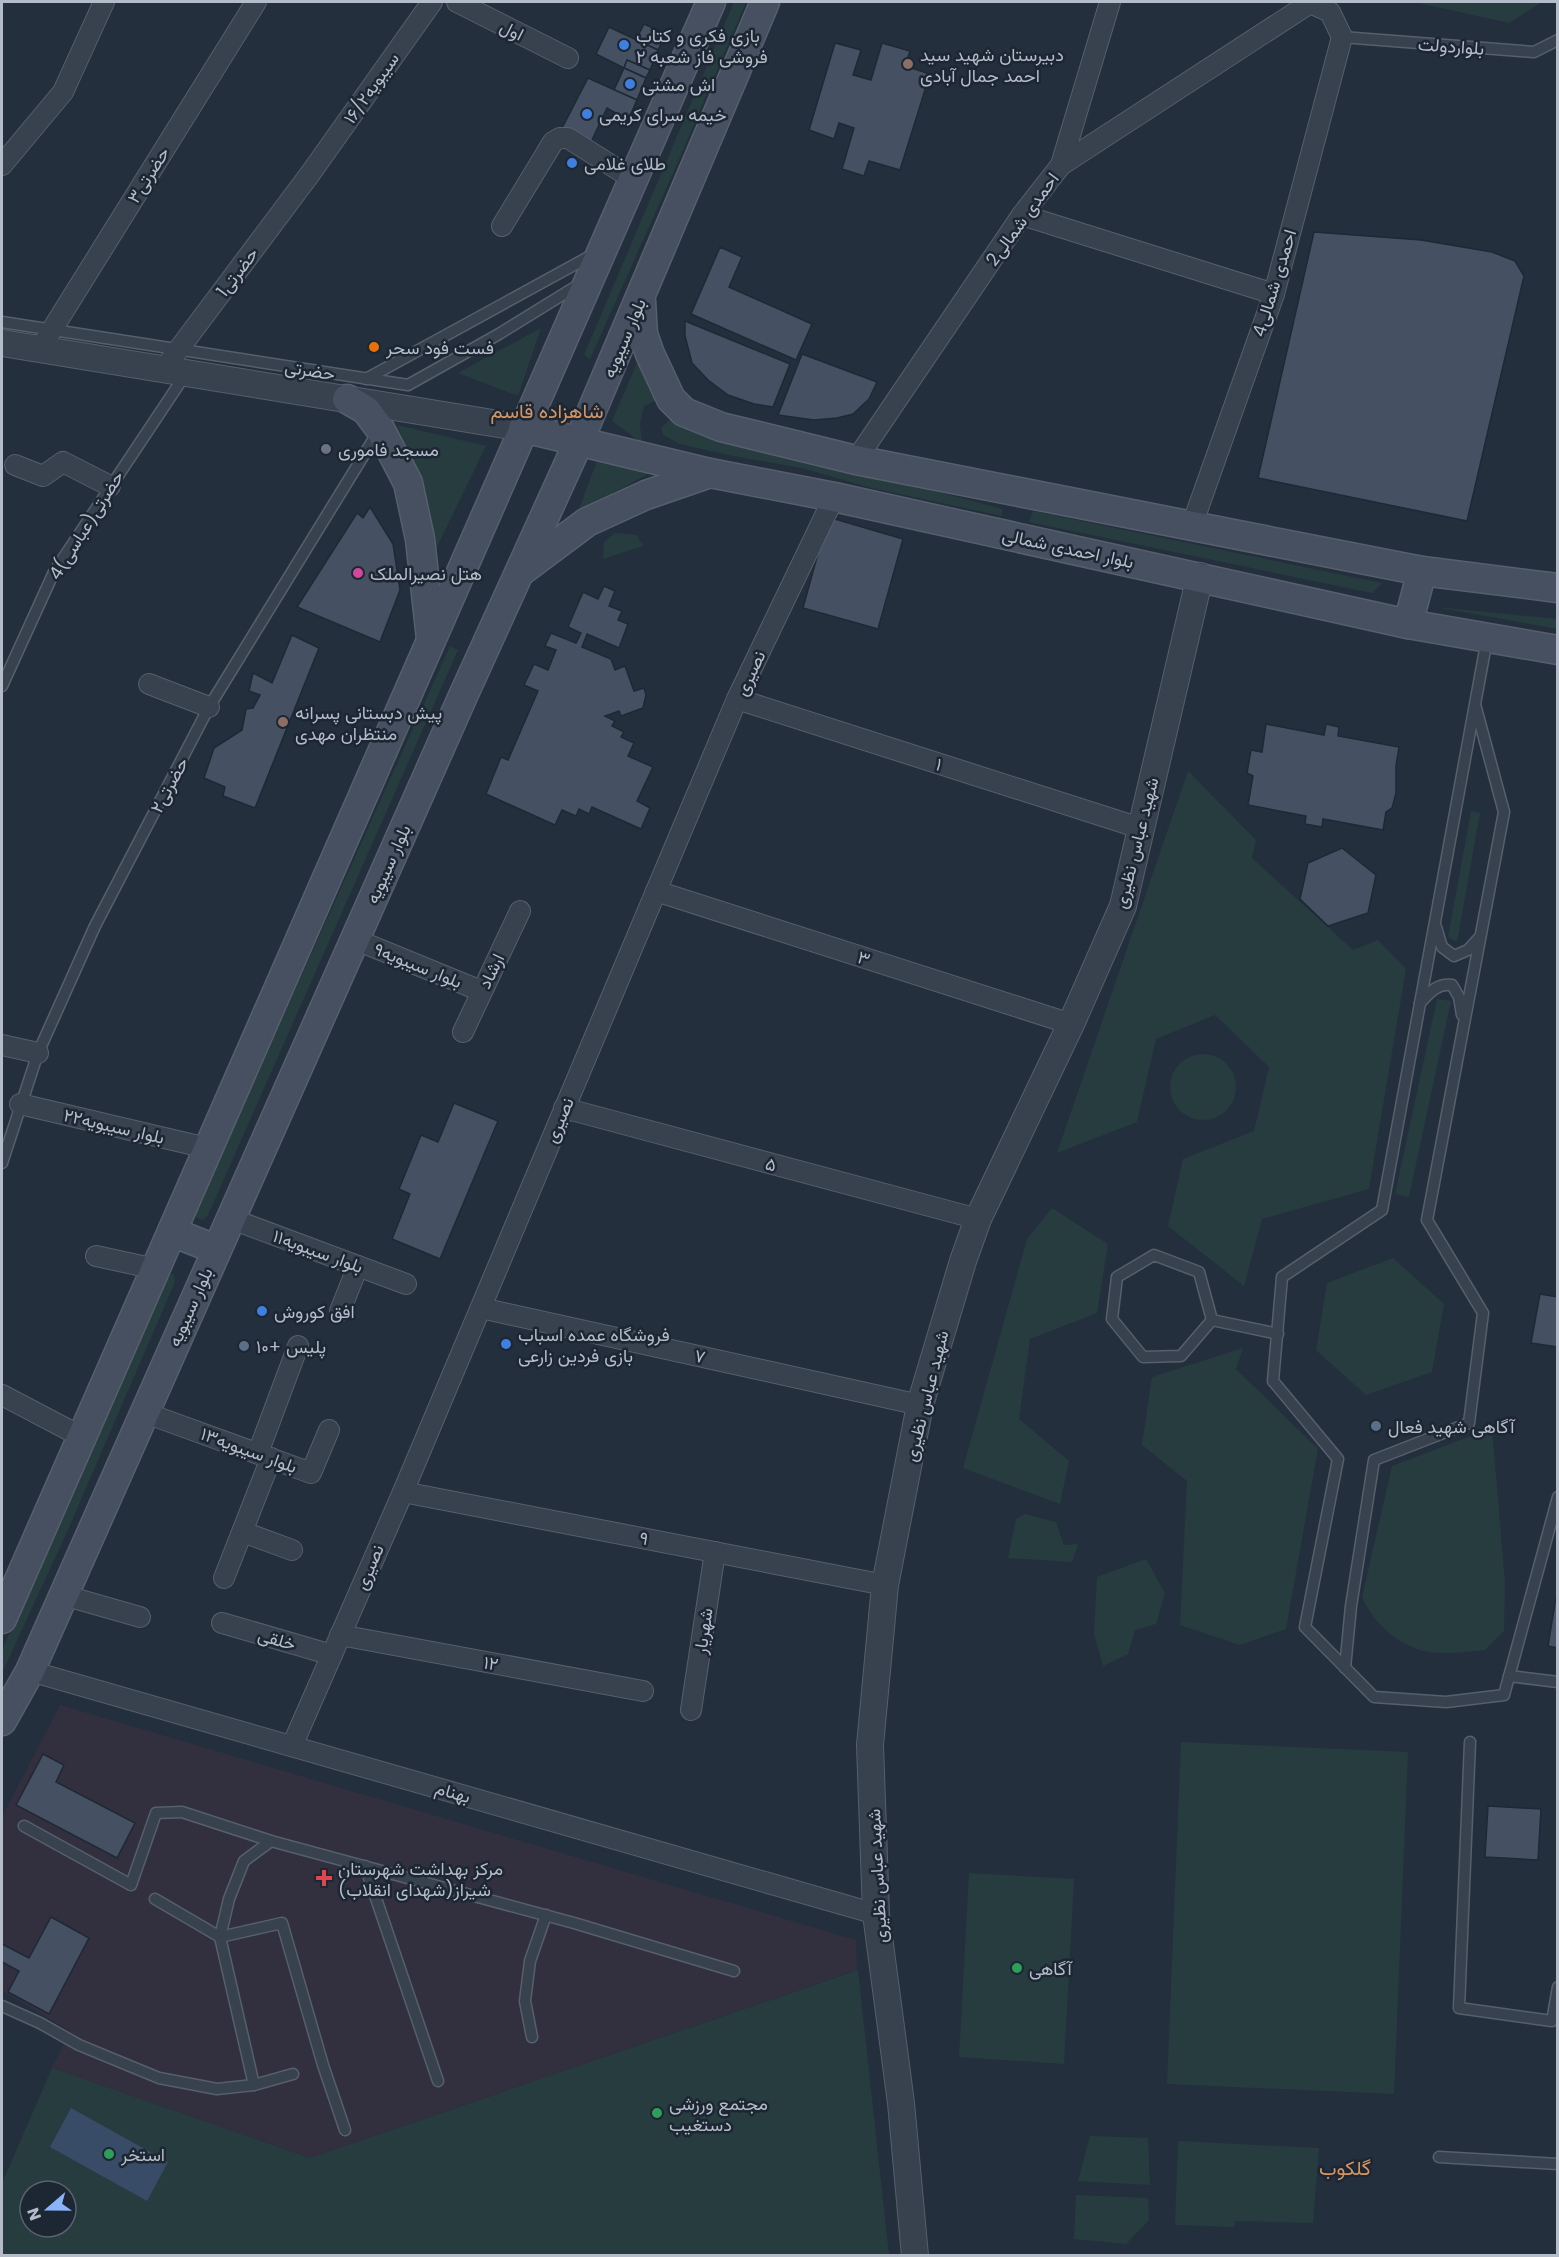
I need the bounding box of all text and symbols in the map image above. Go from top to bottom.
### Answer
street label: اول [496,13,528,47]
place label: بازی فکری و کتاب فروشی فاز شعبه ۲ [636,23,768,69]
street label: بلواردولت [1417,31,1485,61]
marker: بازی فکری و کتاب فروشی فاز شعبه ۲ [617,38,631,52]
place label: دبیرستان شهید سید احمد جمال آبادی [920,42,1064,88]
street label: سیبویه۱۶/۲ [337,47,405,129]
marker: دبیرستان شهید سید احمد جمال آبادی [901,57,915,71]
place label: اش مشتی [642,72,715,97]
marker: اش مشتی [623,77,637,91]
place label: خیمه سرای کریمی [599,102,726,127]
marker: خیمه سرای کریمی [580,107,594,121]
street label: حضرتی۳ [121,142,175,208]
place label: طلای غلامی [584,151,666,176]
marker: طلای غلامی [565,156,579,170]
street label: 2احمدی شمالی [980,167,1064,271]
street label: 4احمدی شمالی [1246,226,1302,340]
street label: 1حضرتی [210,242,264,302]
street label: بلوار سیبویه [596,294,652,382]
place label: فست فود سحر [385,335,494,360]
marker: فست فود سحر [367,340,381,354]
street label: حضرتی [283,354,337,386]
district label: شاهزاده قاسم [491,397,603,425]
place label: مسجد فاموری [338,437,439,462]
marker: مسجد فاموری [319,442,333,456]
street label: 4حضرتی(عباسی) [42,466,130,584]
street label: بلوار احمدی شمالی [1000,522,1136,574]
place label: هتل نصیرالملک [370,561,482,586]
marker: هتل نصیرالملک [351,566,365,580]
street label: نصیری [729,646,771,700]
place label: پیش دبستانی پسرانه منتظران مهدی [295,700,442,746]
marker: پیش دبستانی پسرانه منتظران مهدی [276,715,290,729]
street label: ۱ [933,751,945,777]
street label: حضرتی۲ [144,753,194,817]
street label: شهید عباس نظیری [1108,775,1164,911]
street label: بلوار سیبویه [359,821,417,907]
street label: بلوار سیبویه۹ [370,936,466,994]
street label: ۳ [854,944,874,972]
street label: ارشاد [472,949,510,993]
street label: نصیری [538,1093,580,1147]
street label: بلوار سیبویه۲۲ [61,1102,167,1150]
street label: ۵ [763,1151,779,1177]
street label: بلوار سیبویه۱۱ [269,1223,367,1279]
street label: بلوار سیبویه [161,1264,219,1350]
place label: افق کوروش [274,1299,355,1324]
marker: افق کوروش [255,1304,269,1318]
place label: فروشگاه عمده اسباب بازی فردین زارعی [518,1322,670,1368]
street label: شهید عباس نظیری [898,1328,954,1464]
place label: پلیس +۱۰ [256,1334,326,1359]
marker: فروشگاه عمده اسباب بازی فردین زارعی [499,1337,513,1351]
marker: پلیس +۱۰ [237,1339,251,1353]
street label: ۷ [692,1343,708,1369]
place label: آگاهی شهید فعال [1388,1414,1516,1439]
marker: آگاهی شهید فعال [1369,1419,1383,1433]
street label: بلوار سیبویه۱۳ [197,1421,301,1479]
street label: ۹ [637,1525,651,1551]
street label: نصیری [348,1540,390,1594]
street label: شهریار [687,1606,719,1657]
street label: خلقی [255,1622,299,1656]
street label: ۱۲ [482,1649,500,1677]
street label: بهنام [432,1775,474,1809]
street label: شهید عباس نظیری [861,1808,893,1944]
place label: مرکز بهداشت شهرستان شیراز(شهدای انقلاب) [338,1856,503,1902]
marker: مرکز بهداشت شهرستان شیراز(شهدای انقلاب) [315,1869,333,1887]
place label: آگاهی [1029,1956,1074,1981]
marker: آگاهی [1010,1961,1024,1975]
place label: مجتمع ورزشی دستغیب [669,2091,768,2137]
marker: مجتمع ورزشی دستغیب [650,2106,664,2120]
place label: استخر [120,2142,165,2167]
marker: استخر [102,2147,116,2161]
district label: گلکوب [1319,2154,1371,2182]
north arrow [18,2179,78,2239]
text: N [22,2204,47,2224]

